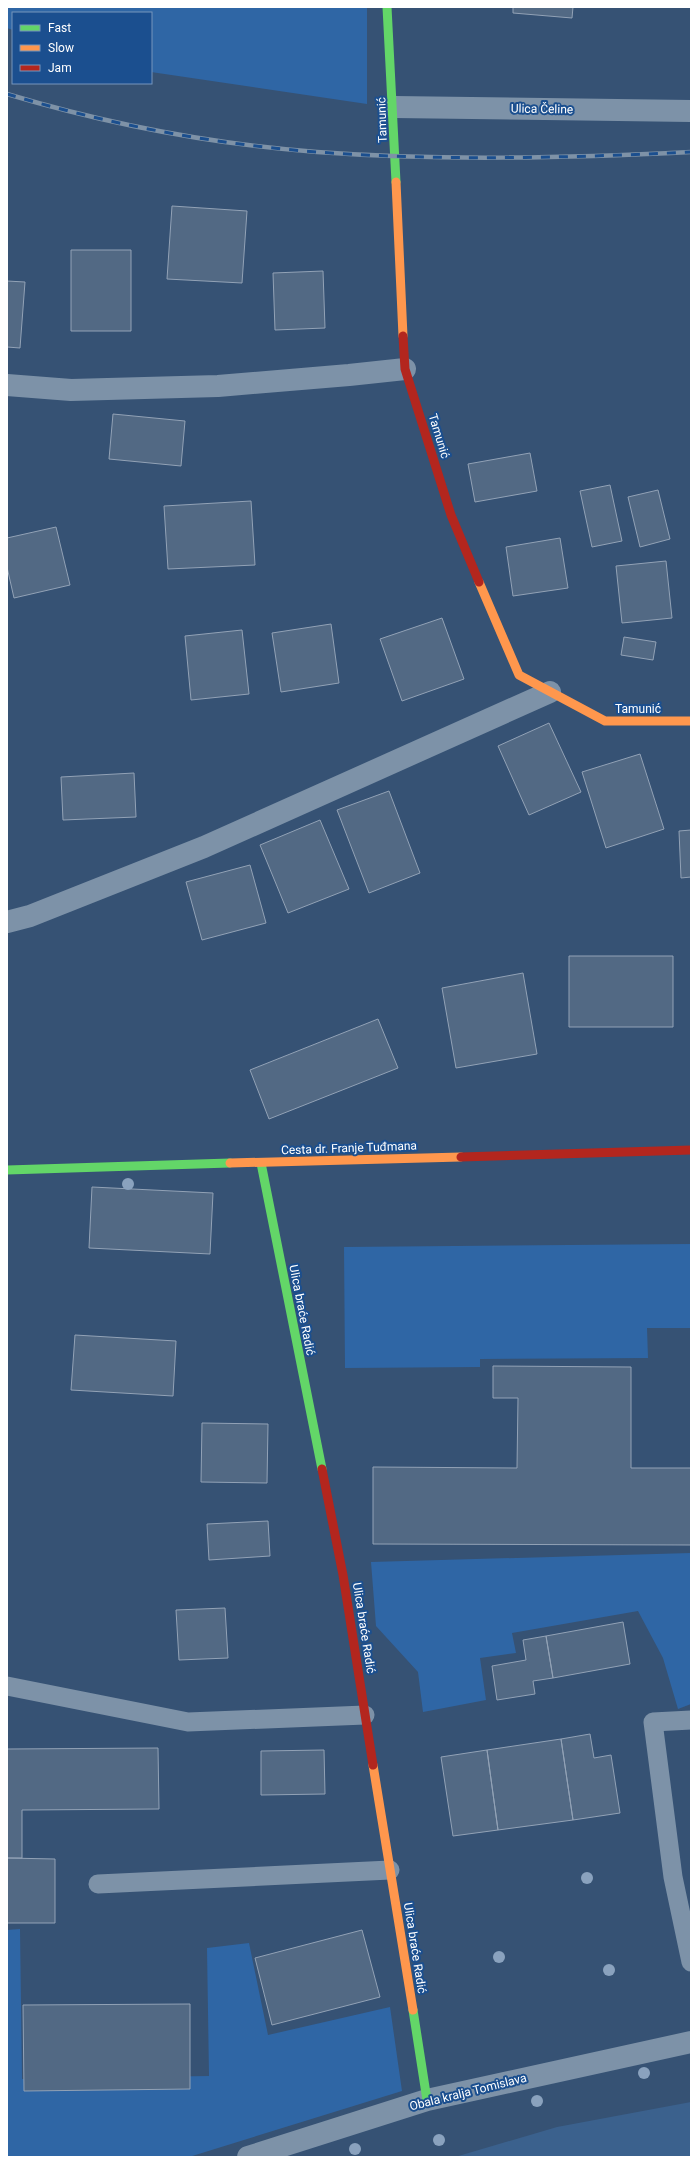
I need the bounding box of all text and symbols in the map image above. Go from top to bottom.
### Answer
legend [12,12,152,84]
text: Fast [48,21,71,35]
text: Slow [48,41,74,55]
text: Jam [48,61,72,75]
street label: Tamunić [374,97,390,143]
street label: Ulica Čeline [511,100,573,117]
street label: Tamunić [426,412,452,460]
street label: Tamunić [615,702,661,716]
street label: Cesta dr. Franje Tuđmana [281,1139,417,1157]
street label: Ulica braće Radić [286,1264,318,1356]
street label: Ulica braće Radić [350,1581,378,1675]
street label: Ulica braće Radić [401,1901,429,1995]
street label: Obala kralja Tomislava [408,2071,528,2113]

